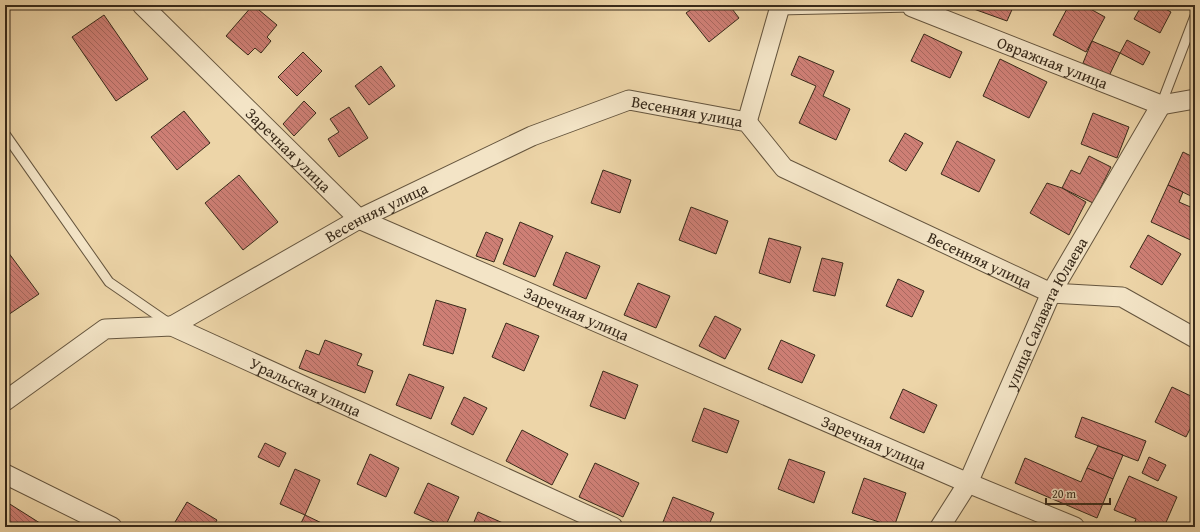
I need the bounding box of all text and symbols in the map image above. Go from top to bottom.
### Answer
street label: Овражная улица [994,30,1112,95]
street label: Весенняя улица [630,89,745,133]
street label: Заречная улица [240,102,337,198]
street label: Весенняя улица [320,176,432,248]
street label: Весенняя улица [924,225,1036,295]
street label: улица Салавата Юлаева [998,232,1093,394]
street label: Заречная улица [520,280,633,347]
street label: Уральская улица [246,351,366,423]
street label: Заречная улица [818,409,931,476]
scale bar [1046,480,1110,506]
text: 20 m [1052,485,1076,502]

